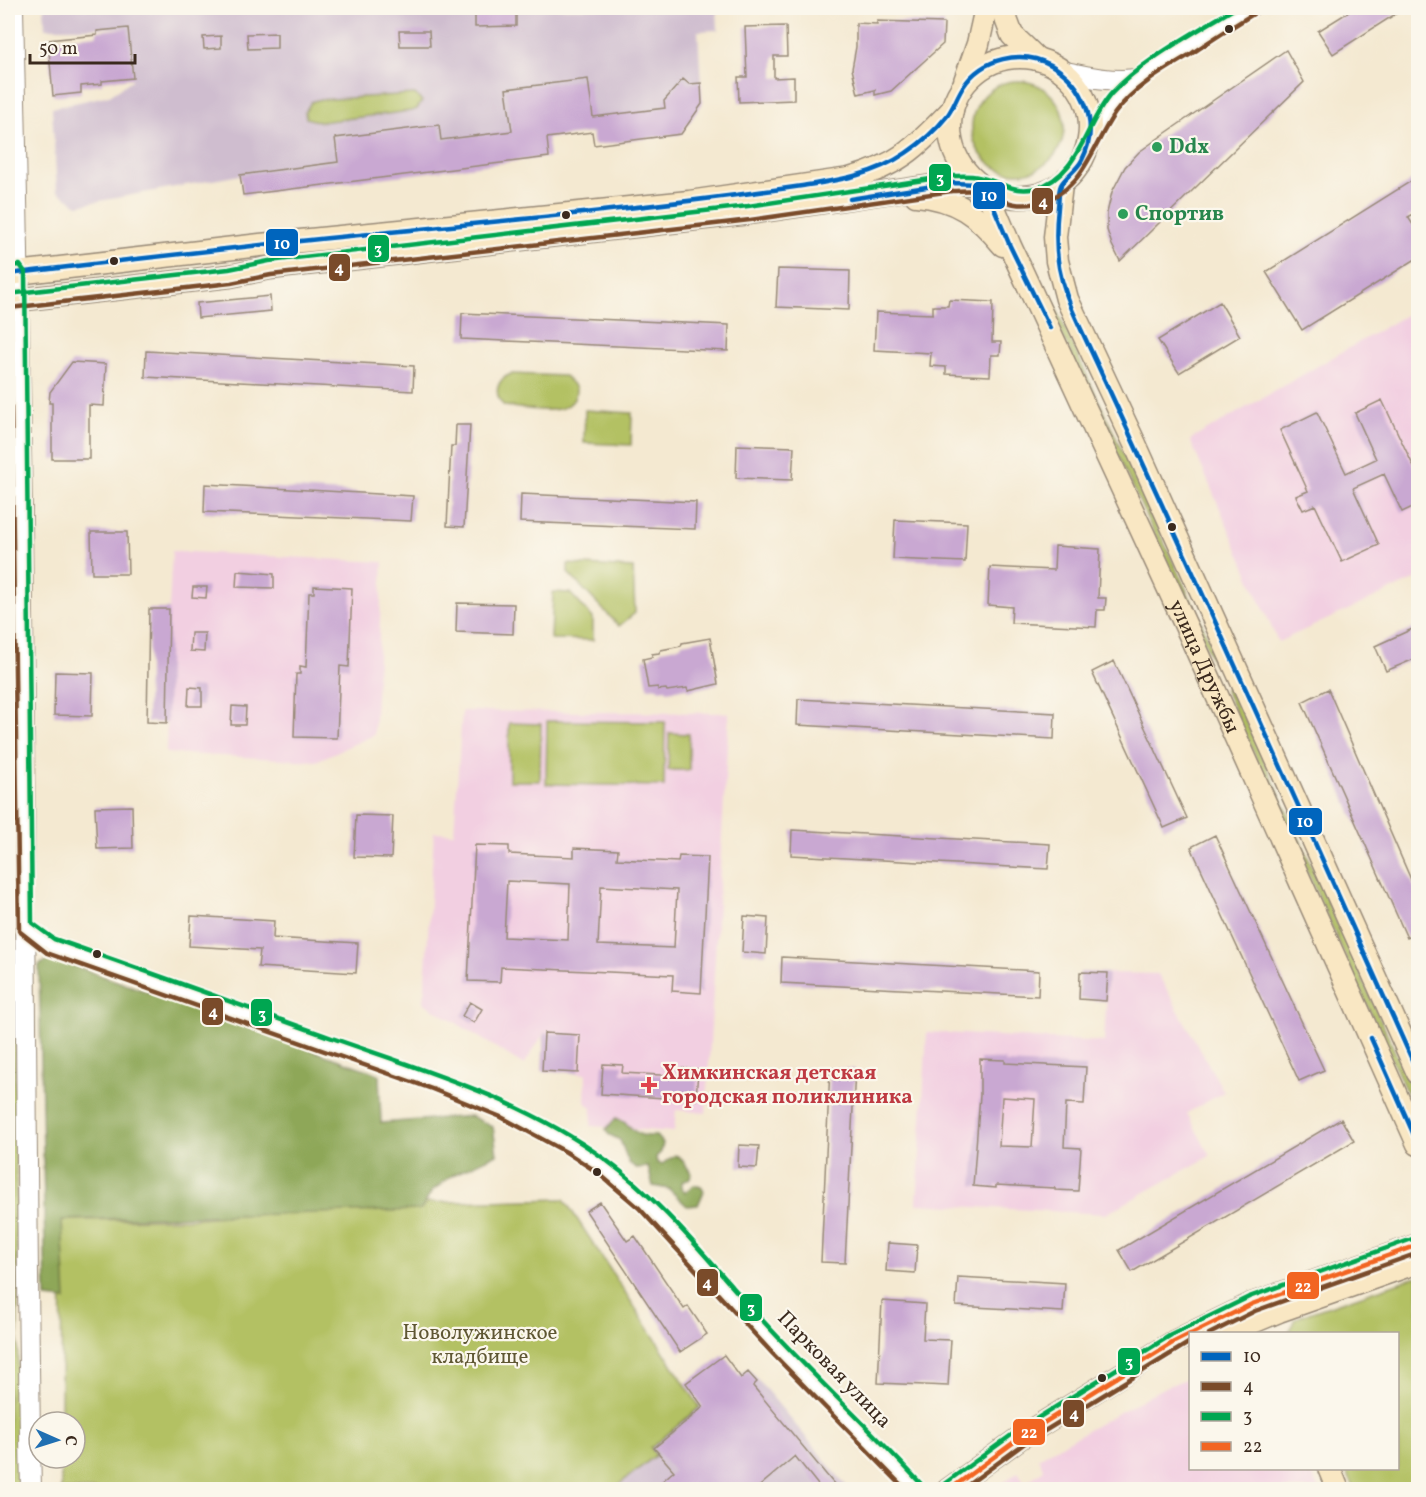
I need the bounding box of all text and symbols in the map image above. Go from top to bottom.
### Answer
unlabelled marker [1223,23,1235,35]
scale bar [30,27,135,65]
text: 50 m [39,37,78,62]
place label: Ddx [1169,133,1209,162]
marker: Ddx [1150,140,1164,154]
line badge: 3 [928,163,952,192]
text: 3 [936,168,944,190]
line badge: 10 [972,181,1006,210]
text: 10 [981,186,997,208]
line badge: 4 [1031,187,1054,215]
text: 4 [1038,192,1048,214]
place label: Спортив [1135,200,1224,229]
marker: Спортив [1116,207,1130,221]
unlabelled marker [560,209,572,221]
line badge: 10 [265,228,299,257]
text: 10 [274,234,290,256]
line badge: 3 [367,234,390,263]
text: 3 [374,239,382,261]
line badge: 4 [328,253,351,282]
unlabelled marker [108,255,120,267]
text: 4 [334,258,344,280]
unlabelled marker [1166,521,1178,533]
street label: улица Дружбы [1161,595,1247,738]
line badge: 10 [1288,807,1323,836]
text: 10 [1297,812,1313,834]
unlabelled marker [91,948,103,960]
line badge: 4 [201,997,224,1026]
line badge: 3 [250,998,273,1027]
text: 4 [208,1002,218,1024]
text: 3 [258,1004,266,1026]
place label: Химкинская детская городская поликлиника [662,1059,913,1112]
marker: Химкинская детская городская поликлиника [640,1076,658,1094]
unlabelled marker [591,1166,603,1178]
line badge: 4 [696,1268,719,1297]
line badge: 22 [1286,1271,1320,1300]
text: 4 [702,1273,712,1295]
text: 22 [1295,1277,1311,1299]
line badge: 3 [739,1293,763,1322]
text: 3 [747,1298,755,1320]
street label: Парковая улица [770,1305,898,1435]
park label: Новолужинское кладбище [402,1319,558,1372]
legend [1189,1332,1399,1470]
text: 10 [1243,1345,1261,1370]
line badge: 3 [1117,1347,1141,1376]
text: 3 [1125,1352,1133,1374]
unlabelled marker [1096,1372,1108,1384]
text: 4 [1243,1375,1254,1400]
line badge: 4 [1062,1399,1085,1428]
text: 4 [1069,1404,1079,1426]
text: 3 [1243,1405,1252,1430]
north arrow [27,1410,87,1470]
line badge: 22 [1012,1418,1046,1446]
text: 22 [1021,1423,1037,1445]
text: С [59,1435,81,1446]
text: 22 [1243,1435,1262,1460]

